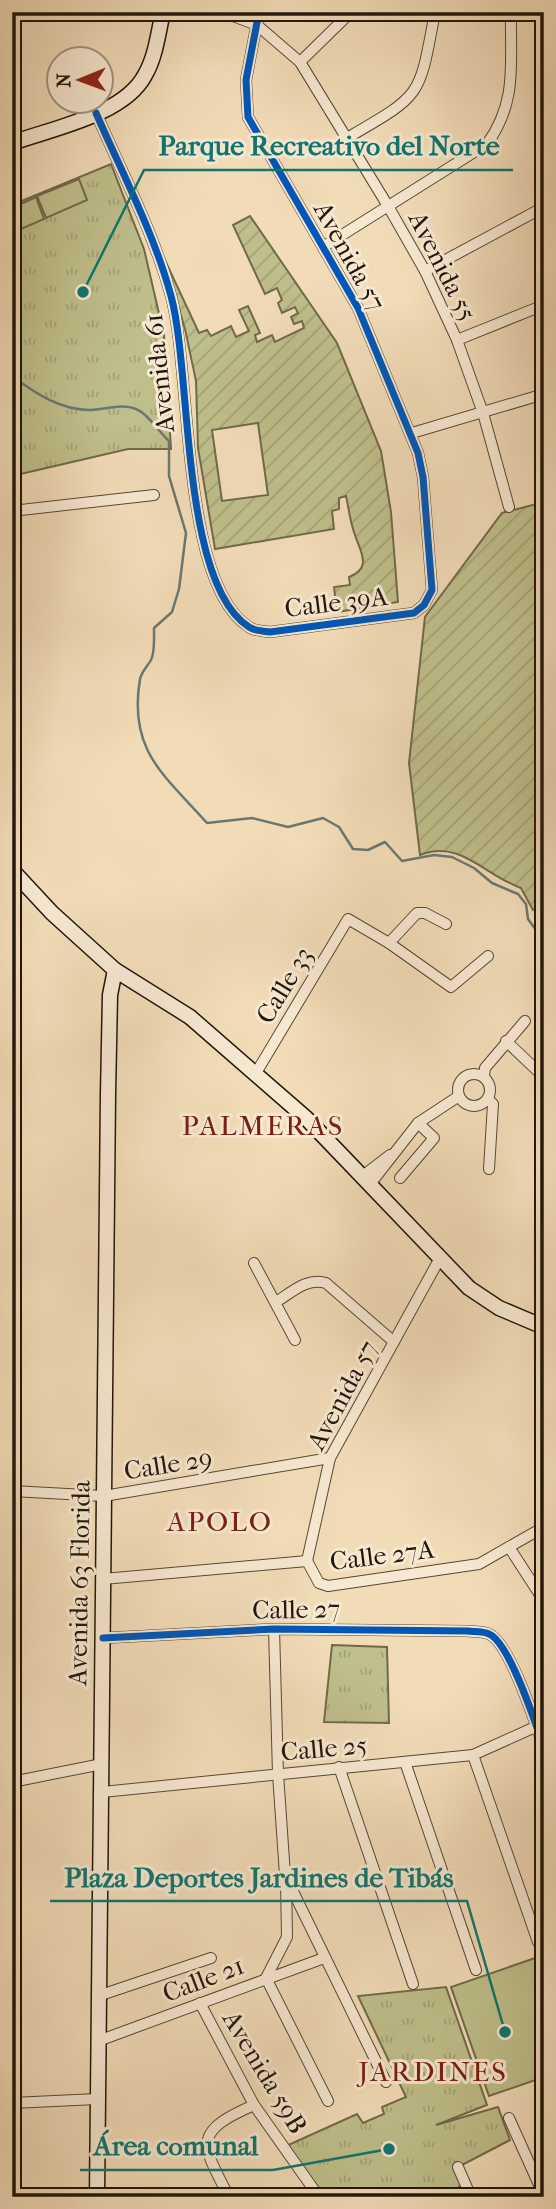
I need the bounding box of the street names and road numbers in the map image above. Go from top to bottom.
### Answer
street label: Avenida 57 [306,195,392,316]
street label: Avenida 55 [401,206,483,326]
street label: Avenida 61 [138,312,181,435]
street label: Calle 39A [283,581,390,624]
street label: Calle 33 [250,941,319,1029]
street label: Avenida 57 [300,1335,384,1456]
street label: Calle 29 [122,1442,215,1487]
street label: Avenida 63 Florida [62,1479,97,1687]
street label: Calle 27A [328,1534,437,1577]
street label: Calle 27 [252,1593,340,1626]
street label: Calle 25 [279,1729,369,1768]
street label: Calle 21 [158,1950,248,2009]
street label: Avenida 59B [215,2004,313,2139]

